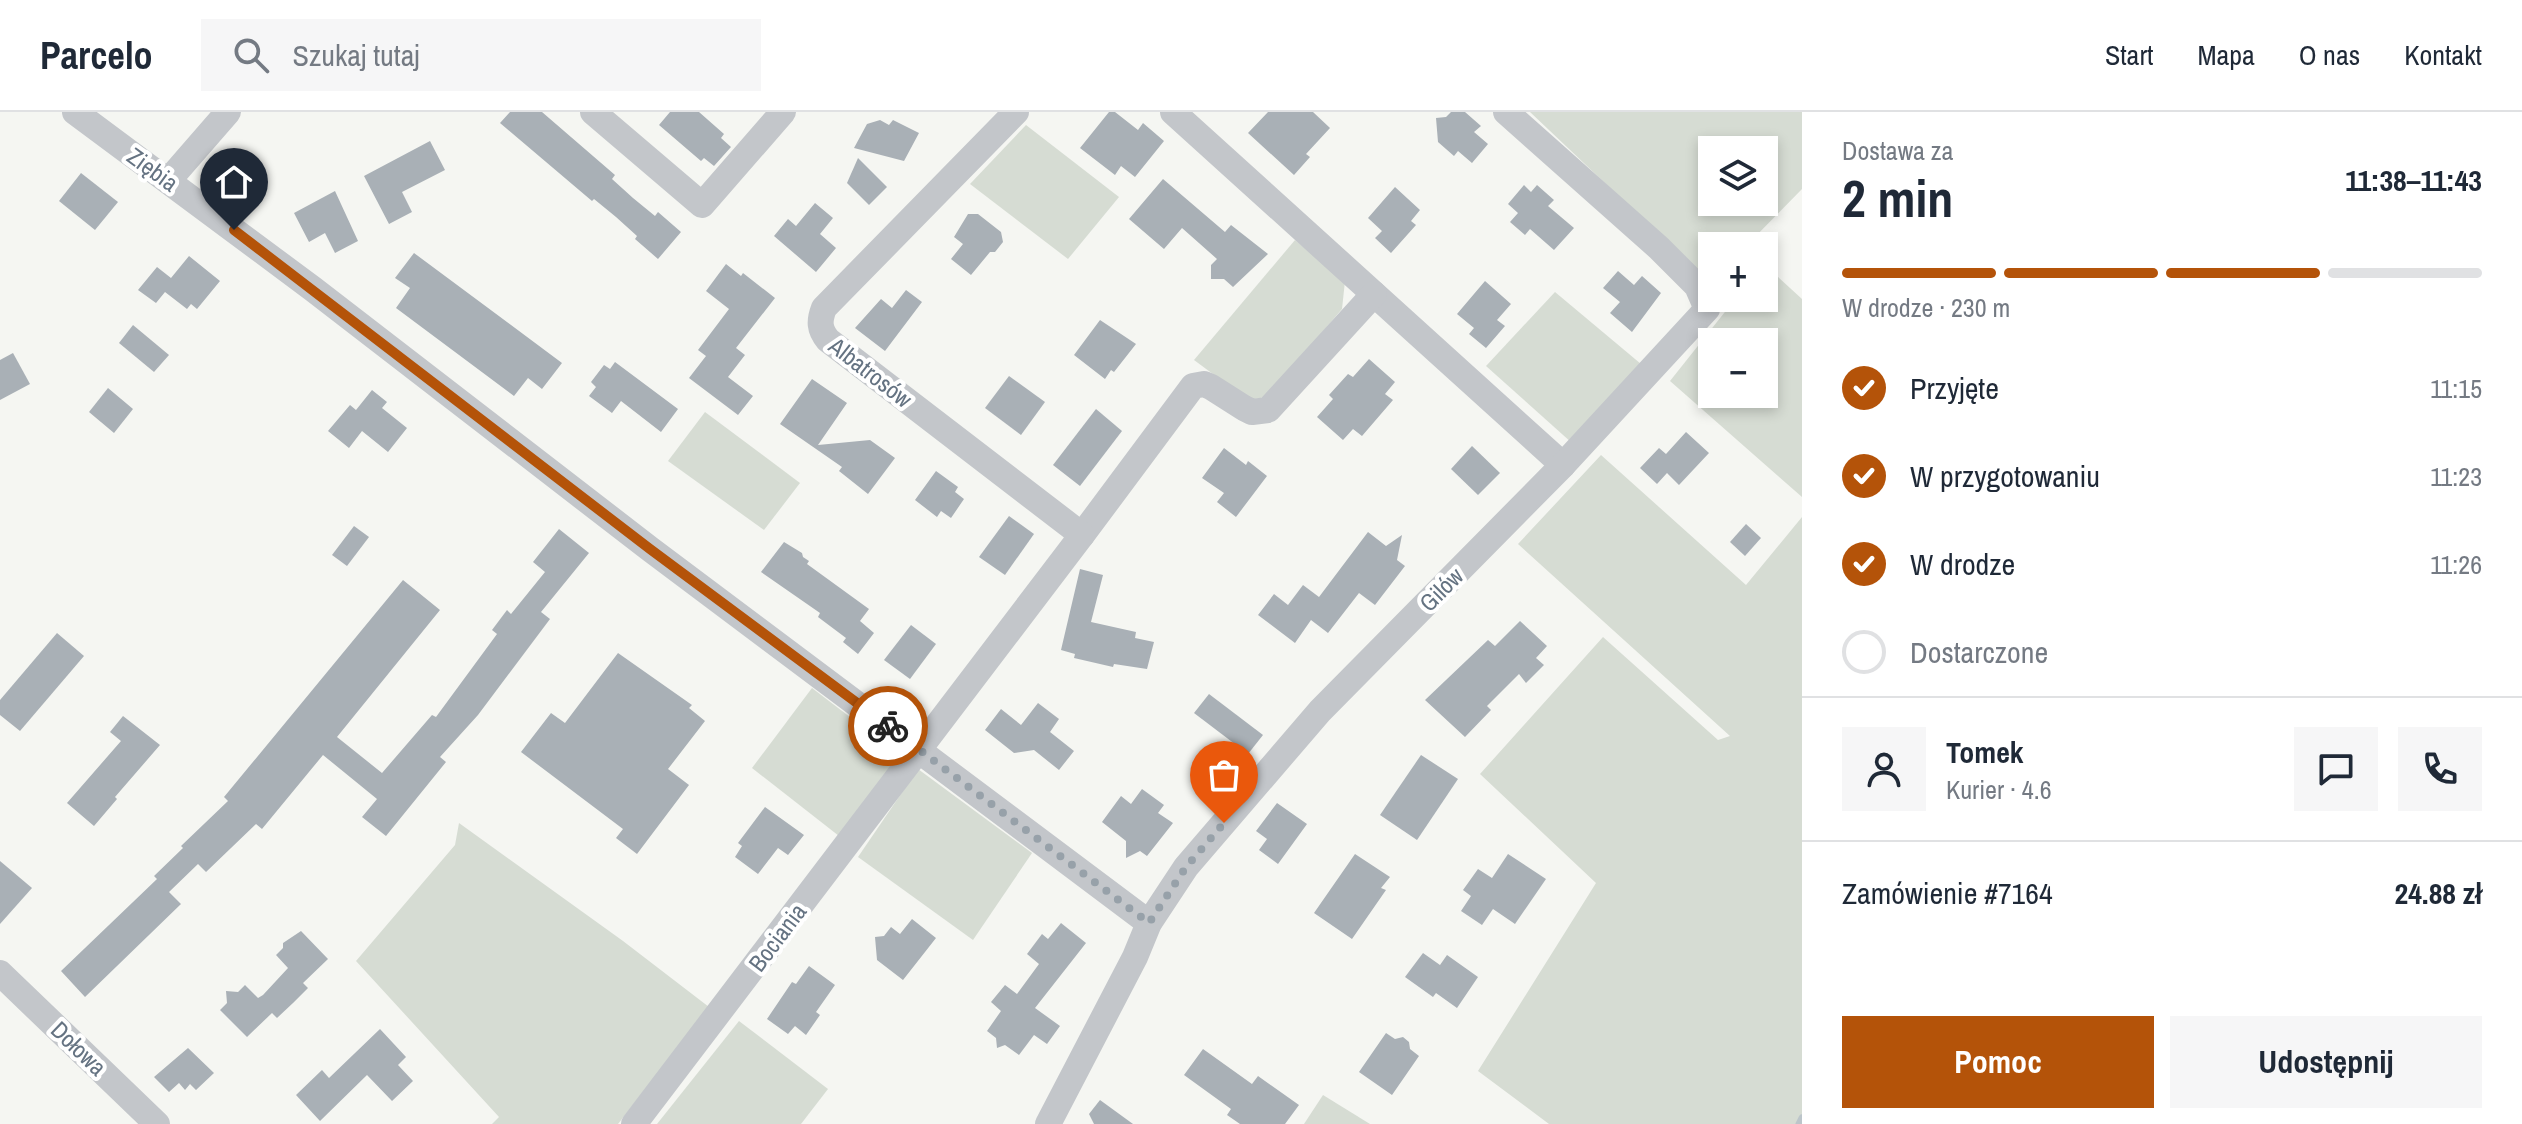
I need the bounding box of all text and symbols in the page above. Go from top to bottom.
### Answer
search box [201,19,761,91]
text: Parcelo [40,30,153,81]
icon: search [229,33,273,77]
text: Szukaj tutaj [293,35,420,75]
text: Start [2105,36,2153,74]
text: Mapa [2197,36,2255,74]
text: O nas [2299,36,2360,74]
text: Kontakt [2404,36,2482,74]
text: Dostawa za [1842,133,1953,168]
map controls [1698,136,1778,408]
button: layers [1698,136,1778,216]
street label: Ziębia [121,140,185,198]
pin [200,148,268,230]
icon: home [212,160,256,204]
text: 11:38–11:43 [2345,160,2482,200]
text: 2 min [1842,163,1953,233]
button: + [1698,232,1778,312]
text: W drodze · 230 m [1842,290,2010,325]
button: − [1698,328,1778,408]
street label: Albatrosów [822,329,920,415]
icon: check [1842,366,1886,410]
text: Przyjęte [1910,368,1999,408]
text: 11:15 [2430,371,2482,406]
icon: check [1842,454,1886,498]
text: W przygotowaniu [1910,456,2100,496]
text: 11:23 [2430,459,2482,494]
icon: check [1842,542,1886,586]
text: W drodze [1910,544,2015,584]
text: 11:26 [2430,547,2482,582]
street label: Gilów [1412,559,1471,618]
text: Dostarczone [1910,632,2048,672]
courier [848,686,928,766]
icon: bike [866,704,910,748]
button: person [1842,727,1926,811]
button: chat [2294,727,2378,811]
button: phone [2398,727,2482,811]
text: Tomek [1946,732,2024,772]
pin [1190,741,1258,823]
icon: bag [1202,753,1246,797]
text: Kurier · 4.6 [1946,772,2051,807]
text: Zamówienie #7164 [1842,873,2053,913]
text: 24.88 zł [2394,873,2482,913]
street label: Bociania [741,896,813,978]
street label: Dołowa [44,1014,114,1082]
button: Pomoc [1842,1016,2154,1108]
button: Udostępnij [2170,1016,2482,1108]

